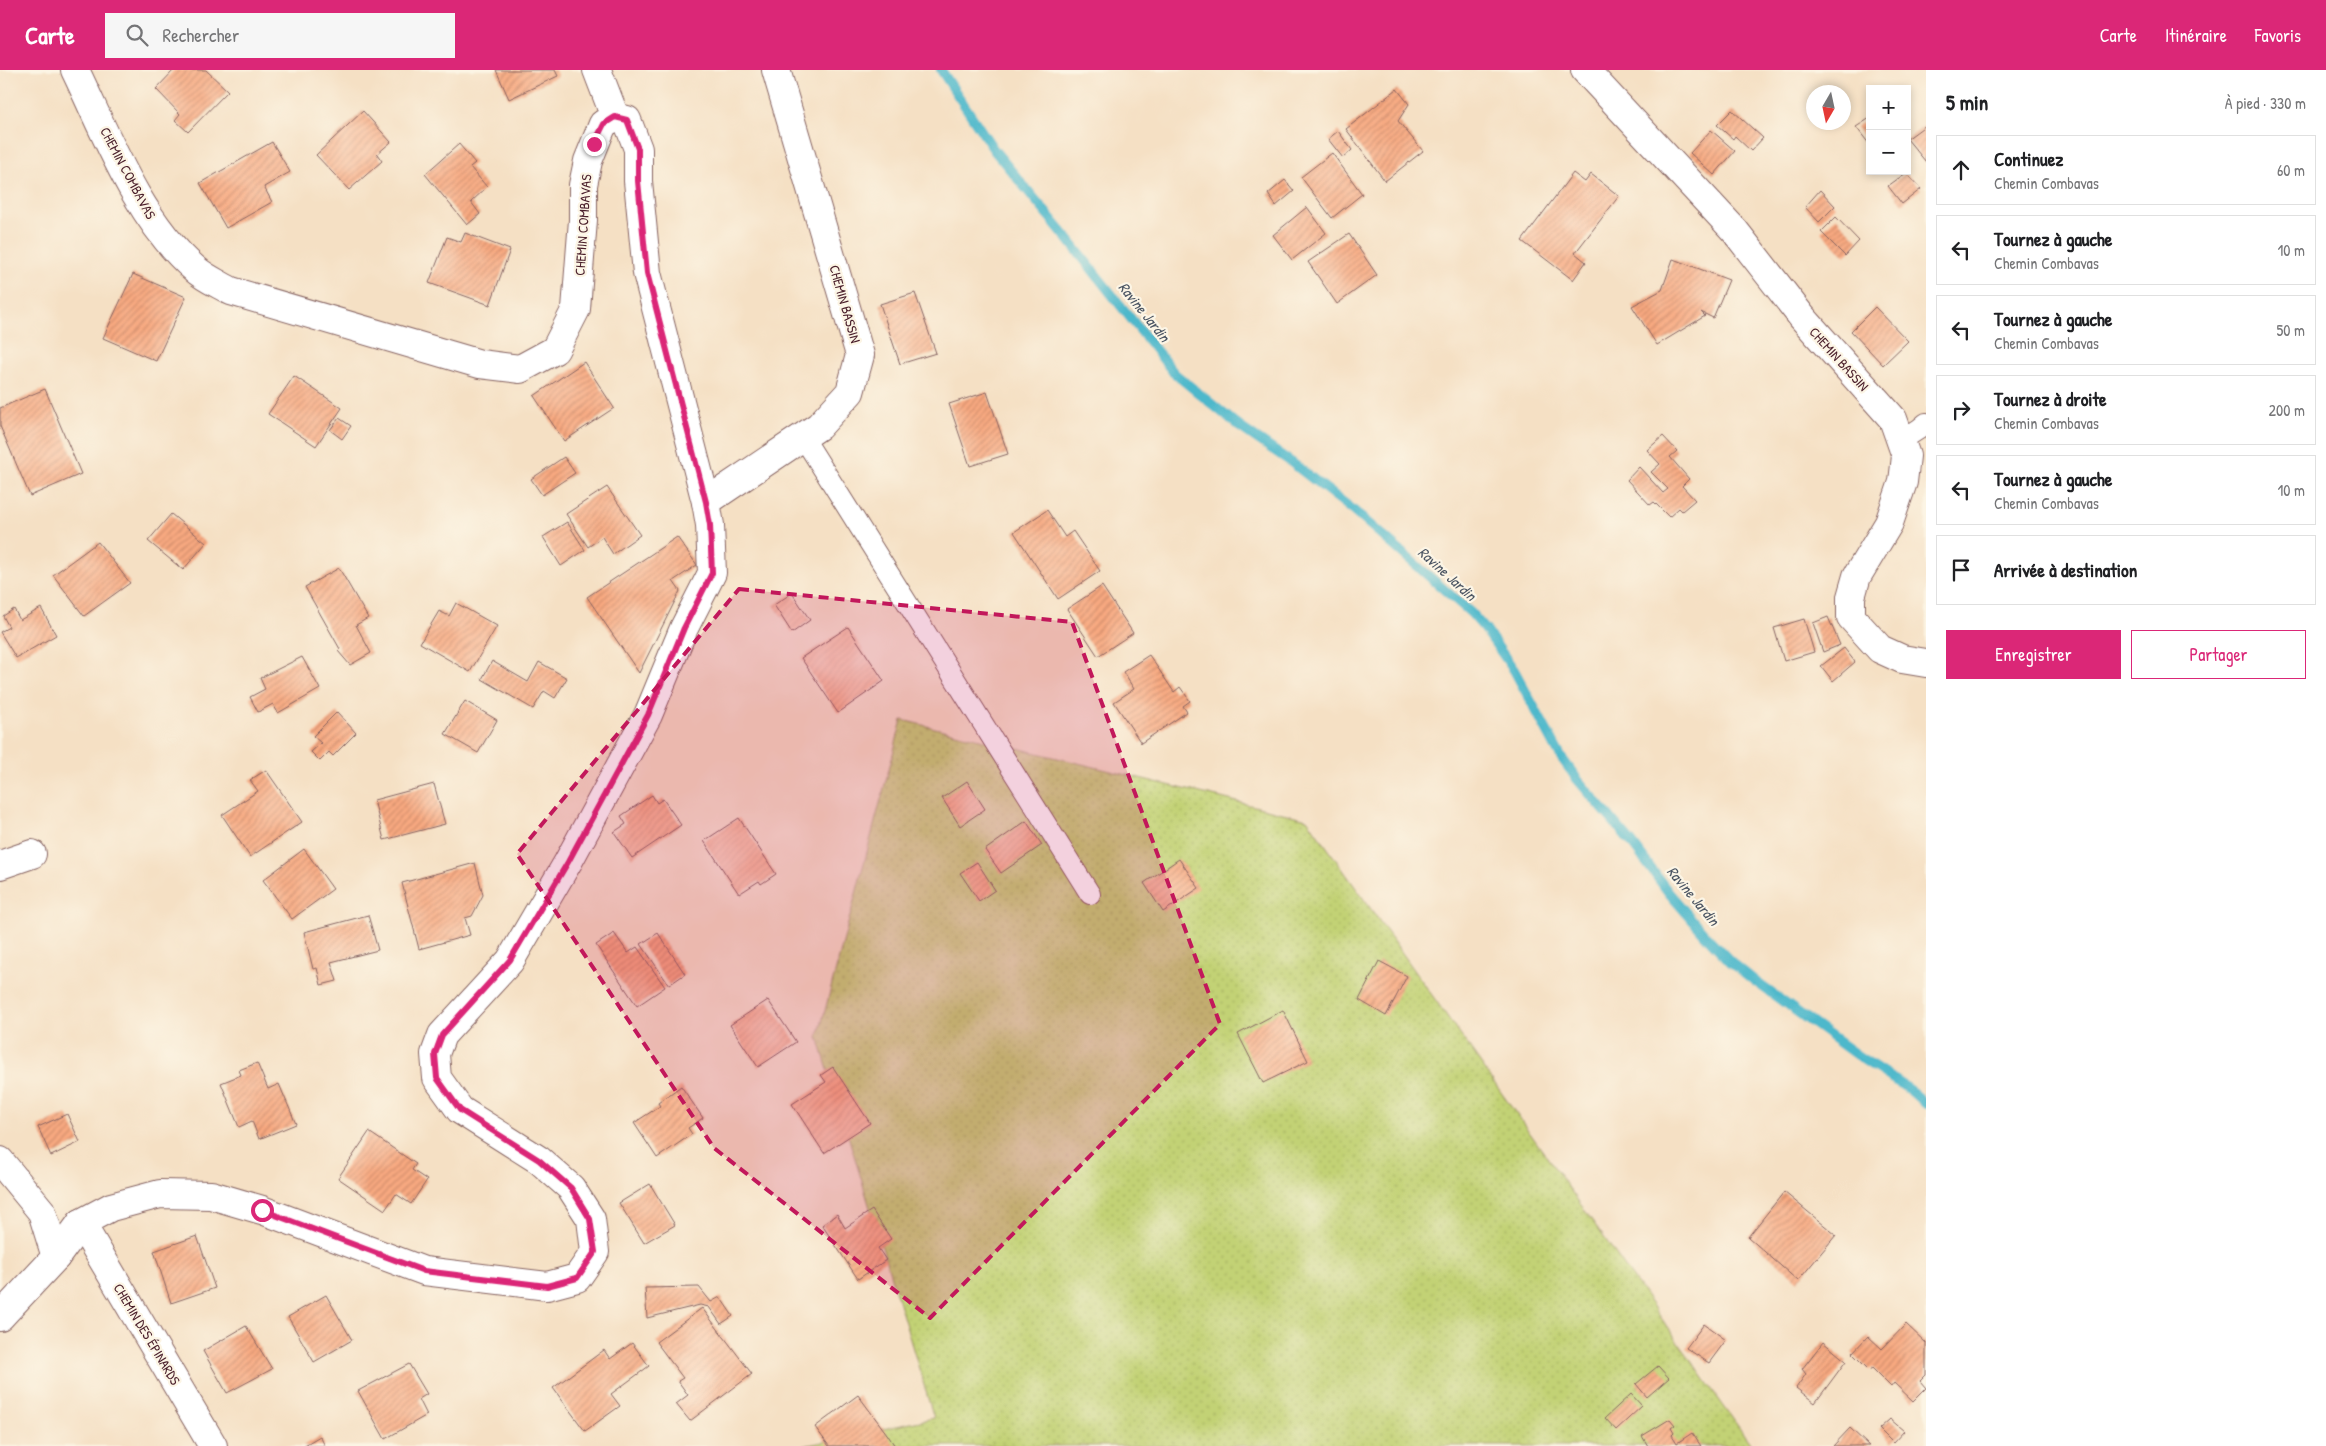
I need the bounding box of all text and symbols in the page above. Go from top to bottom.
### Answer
search box [105,13,455,58]
text: Carte [25,19,75,51]
icon: search [123,21,151,49]
text: Rechercher [163,22,239,48]
text: Carte [2100,23,2137,48]
text: Itinéraire [2165,23,2227,48]
text: Favoris [2255,23,2301,48]
north arrow [1806,85,1851,130]
map controls [1866,85,1911,175]
button: + [1866,85,1911,130]
text: 5 min [1946,88,1988,117]
text: À pied · 330 m [2225,92,2306,114]
street label: CHEMIN COMBAVAS [96,123,161,223]
button: − [1866,130,1911,175]
route end [583,133,606,156]
text: Continuez [1994,146,2063,172]
icon: ahead [1947,156,1975,184]
text: 60 m [2277,159,2305,181]
text: Chemin Combavas [1994,172,2099,194]
street label: CHEMIN COMBAVAS [569,173,596,276]
text: Tournez à gauche [1994,226,2112,252]
icon: left [1947,236,1975,264]
text: 10 m [2277,239,2305,261]
text: Chemin Combavas [1994,252,2099,274]
street label: CHEMIN BASSIN [825,263,866,345]
water label: Ravine Jardin [1114,277,1176,347]
text: Tournez à gauche [1994,306,2112,332]
icon: left [1947,316,1975,344]
text: 50 m [2277,319,2305,341]
street label: CHEMIN BASSIN [1805,322,1873,395]
text: Chemin Combavas [1994,332,2099,354]
text: Tournez à droite [1994,386,2107,412]
icon: right [1947,396,1975,424]
text: 200 m [2269,399,2305,421]
text: Chemin Combavas [1994,412,2099,434]
text: Tournez à gauche [1994,466,2112,492]
icon: left [1947,476,1975,504]
text: 10 m [2277,479,2305,501]
text: Chemin Combavas [1994,492,2099,514]
water label: Ravine Jardin [1414,542,1482,606]
icon: arrive [1947,556,1975,584]
text: Arrivée à destination [1994,557,2137,583]
button: Enregistrer [1946,630,2121,679]
button: Partager [2131,630,2306,679]
water label: Ravine Jardin [1662,862,1725,931]
route start [251,1199,274,1222]
street label: CHEMIN DES ÉPINARDS [110,1280,186,1388]

